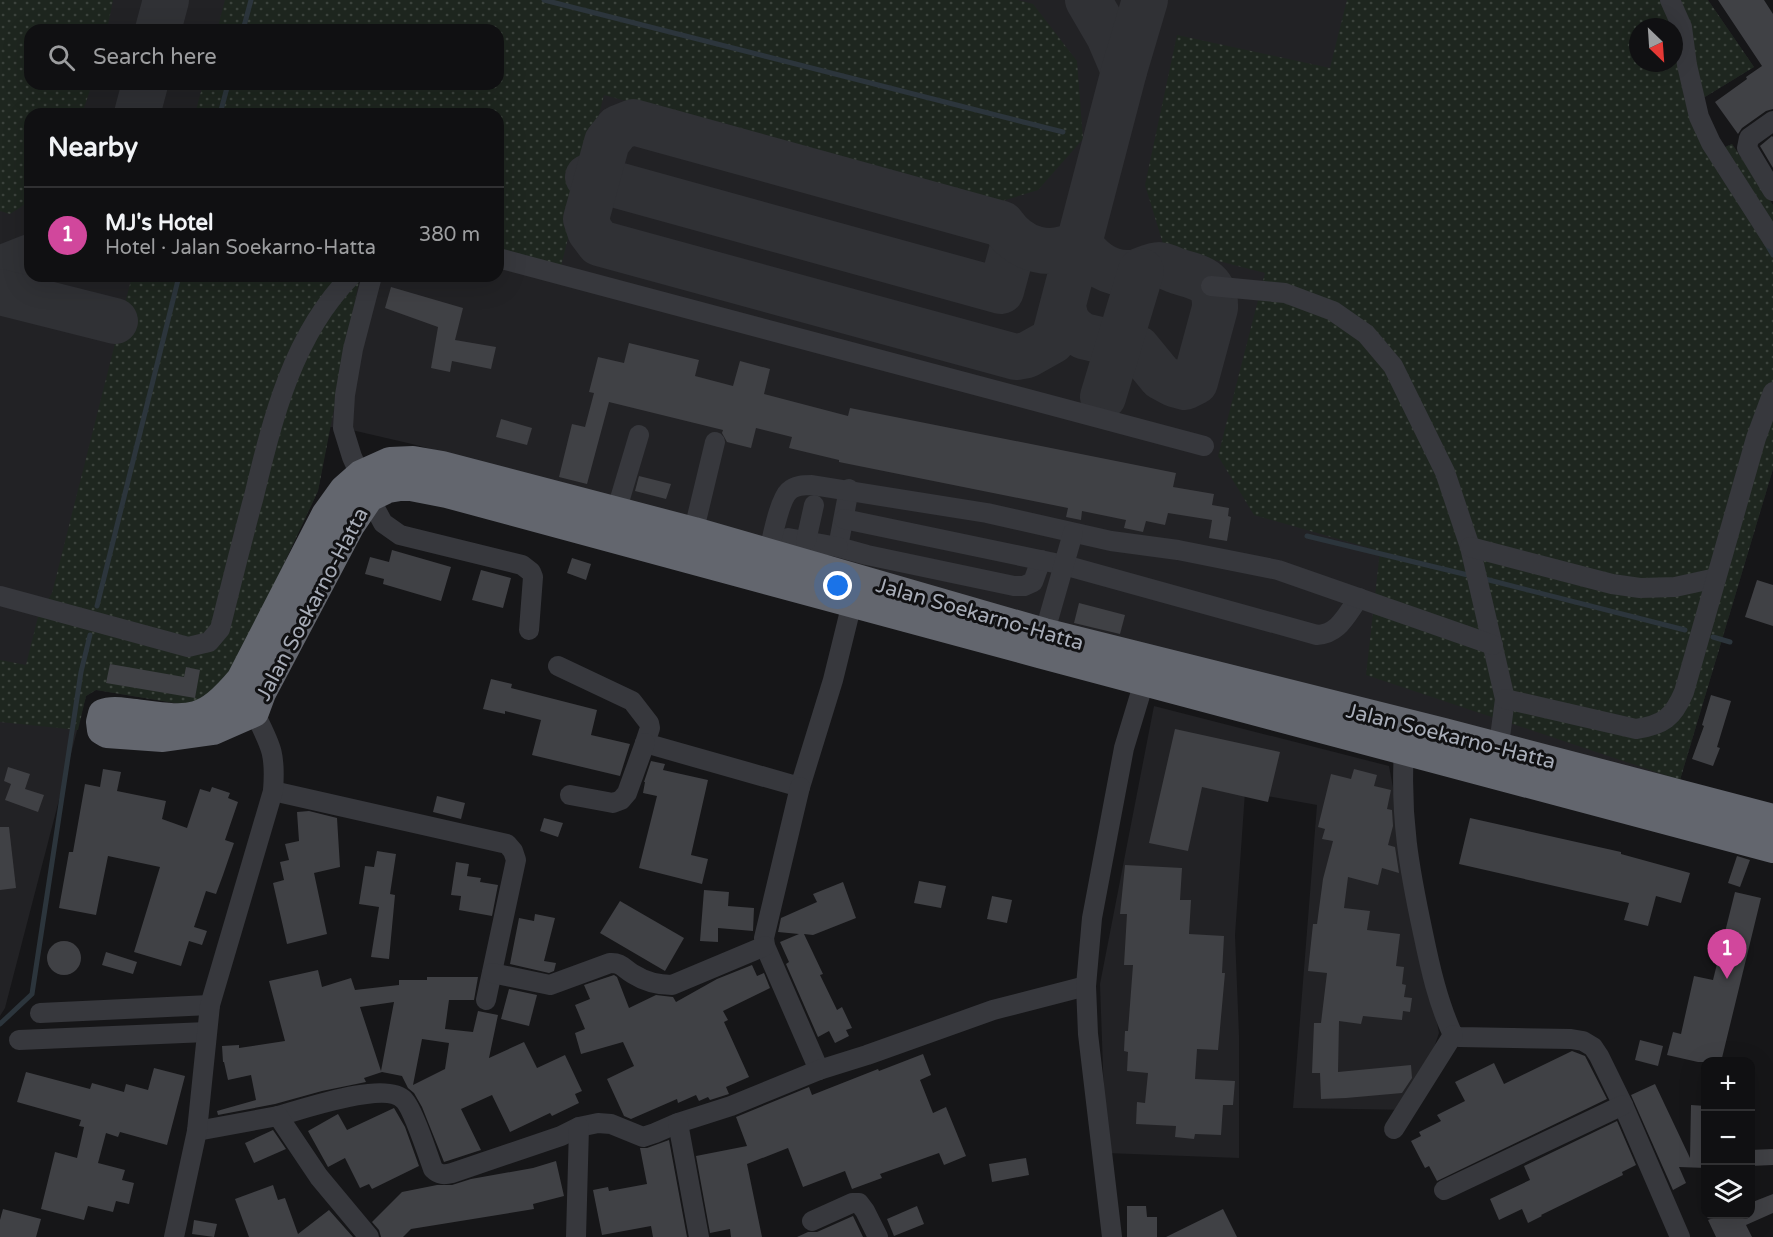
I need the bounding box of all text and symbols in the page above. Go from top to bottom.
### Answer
north arrow [1629,18,1683,72]
search box [24,24,504,90]
icon: search [45,41,78,74]
text: Search here [93,44,217,70]
text: Nearby [48,132,138,163]
text: MJ's Hotel [105,210,213,236]
text: 1 [61,223,74,247]
text: 380 m [419,223,480,247]
text: Hotel · Jalan Soekarno-Hatta [105,236,376,260]
street label: Jalan Soekarno-Hatta [251,503,374,705]
your location [823,571,852,600]
street label: Jalan Soekarno-Hatta [873,573,1087,656]
street label: Jalan Soekarno-Hatta [1344,698,1558,775]
pin: 1 [1708,930,1746,979]
map controls [1701,1057,1755,1219]
button: + [1701,1057,1755,1111]
button: − [1701,1111,1755,1165]
button: layers [1701,1165,1755,1219]

